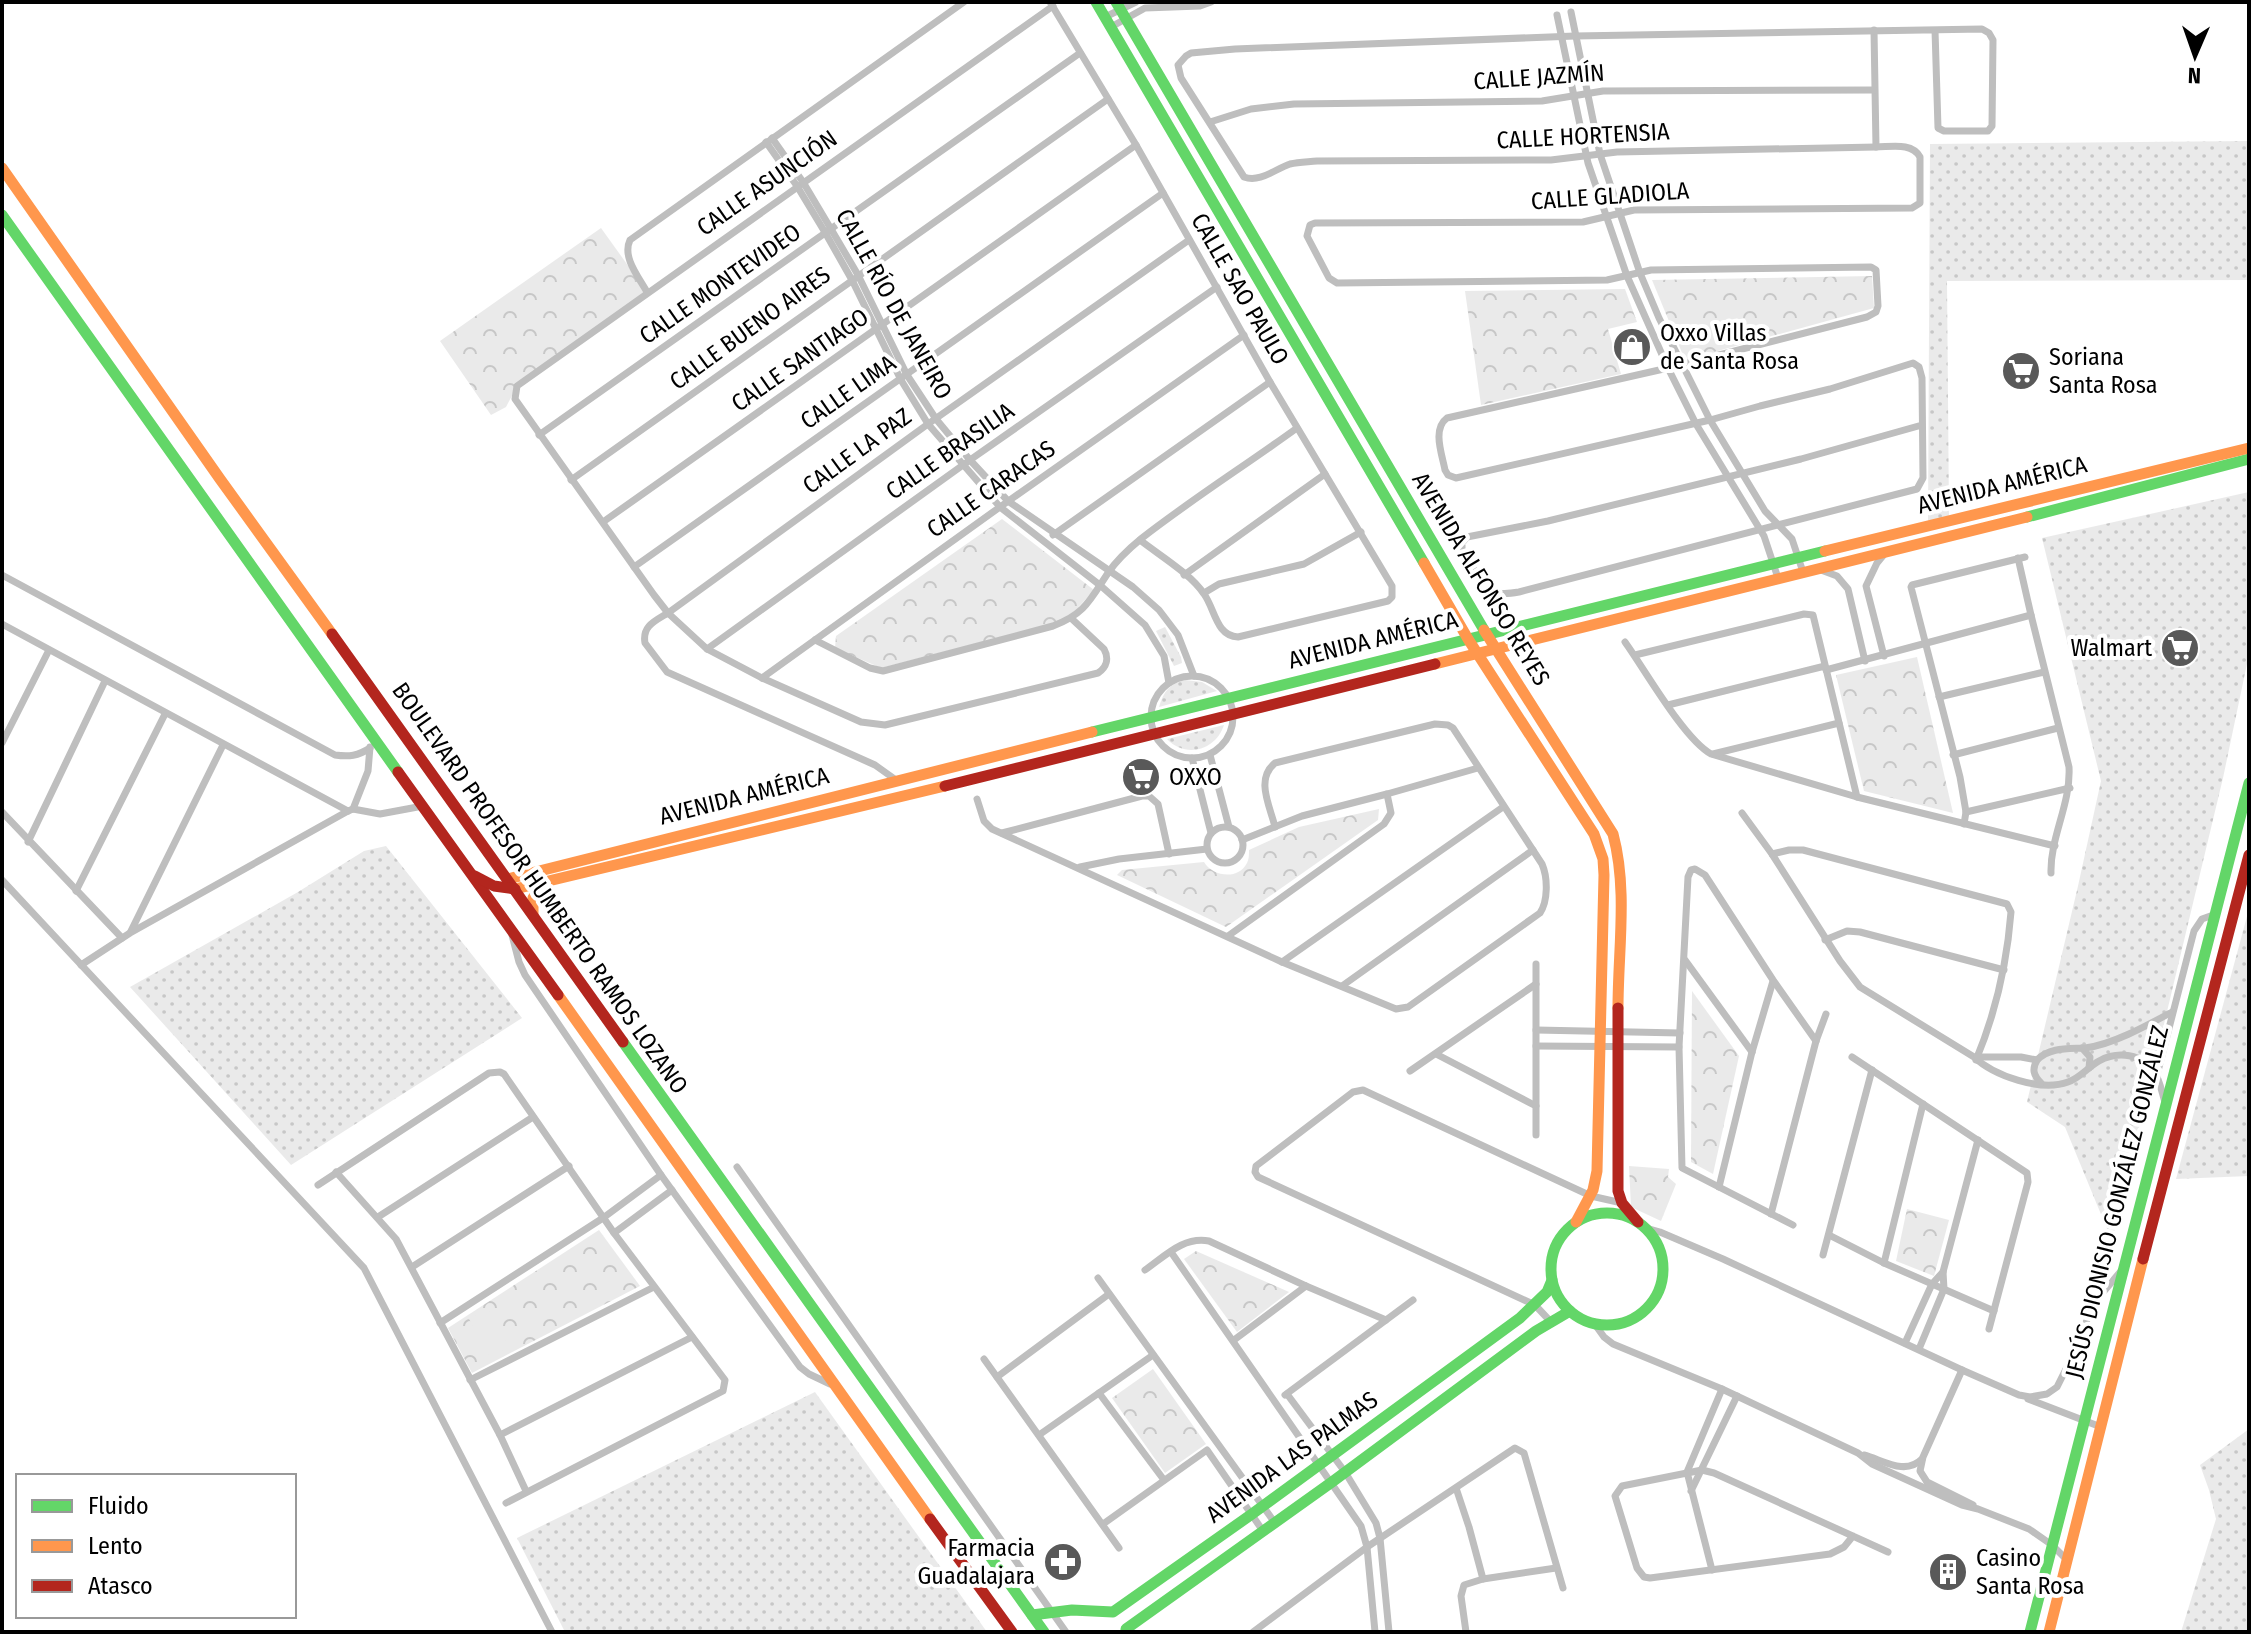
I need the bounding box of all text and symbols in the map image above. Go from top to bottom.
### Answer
north arrow [2155,16,2235,96]
street label: CALLE JAZMÍN [1473,57,1605,96]
text: N [2187,62,2201,89]
street label: CALLE HORTENSIA [1496,117,1670,155]
street label: CALLE ASUNCIÓN [692,124,842,242]
street label: CALLE GLADIOLA [1530,176,1690,215]
street label: CALLE RÍO DE JANEIRO [830,204,959,404]
street label: CALLE SAO PAULO [1185,208,1295,370]
street label: CALLE MONTEVIDEO [634,218,806,350]
street label: CALLE BUENO AIRES [664,260,836,396]
street label: CALLE SANTIAGO [726,302,874,418]
place label: Oxxo Villas de Santa Rosa [1660,319,1799,375]
shop icon: Oxxo Villas de Santa Rosa [1611,326,1653,368]
place label: Soriana Santa Rosa [2049,343,2158,399]
street label: CALLE LIMA [795,349,901,435]
supermarket icon: Soriana Santa Rosa [2000,350,2042,392]
street label: CALLE BRASILIA [881,396,1020,505]
street label: CALLE LA PAZ [797,402,917,500]
street label: CALLE CARACAS [922,435,1060,543]
street label: AVENIDA AMÉRICA [1914,449,2090,520]
street label: AVENIDA ALFONSO REYES [1406,468,1556,690]
street label: AVENIDA AMÉRICA [1285,604,1461,675]
supermarket icon: Walmart [2159,627,2201,669]
place label: Walmart [2070,634,2152,662]
street label: BOULEVARD PROFESOR HUMBERTO RAMOS LOZANO [386,677,694,1099]
supermarket icon: OXXO [1120,756,1162,798]
street label: AVENIDA AMÉRICA [656,760,832,831]
place label: OXXO [1169,763,1222,791]
street label: JESÚS DIONISIO GONZÁLEZ GONZÁLEZ [2059,1023,2174,1381]
street label: AVENIDA LAS PALMAS [1201,1385,1383,1529]
legend [16,1474,296,1618]
text: Fluido [88,1492,149,1520]
text: Lento [88,1532,143,1560]
place label: Farmacia Guadalajara [918,1534,1035,1590]
pharmacy icon: Farmacia Guadalajara [1042,1541,1084,1583]
place label: Casino Santa Rosa [1976,1544,2085,1600]
building icon: Casino Santa Rosa [1927,1551,1969,1593]
text: Atasco [88,1572,153,1600]

